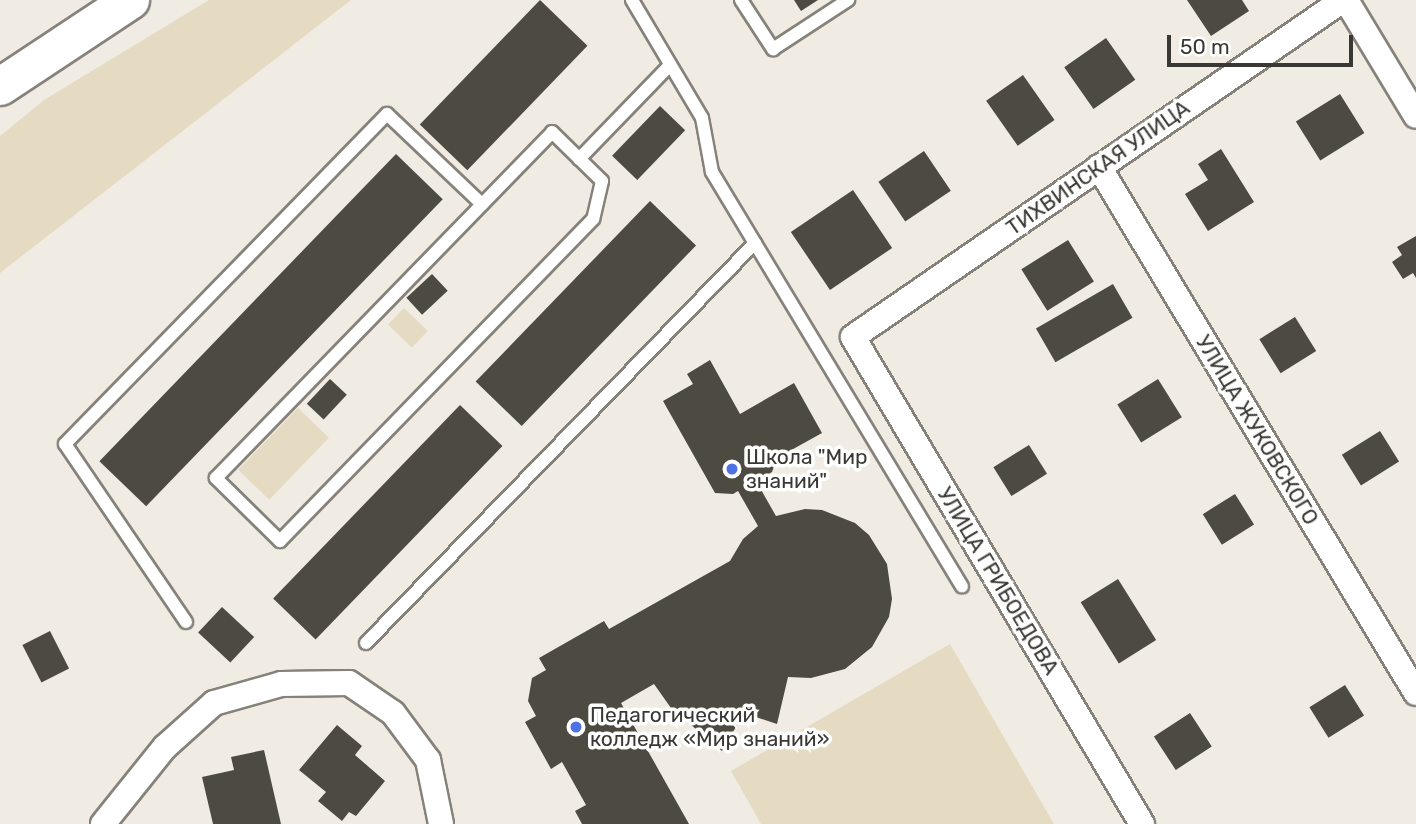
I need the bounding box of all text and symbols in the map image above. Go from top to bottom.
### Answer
scale bar [1171,21,1356,65]
text: 50 m [1180,34,1230,59]
street label: ТИХВИНСКАЯ УЛИЦА [1002,95,1194,241]
street label: УЛИЦА ЖУКОВСКОГО [1190,331,1324,529]
place label: Школа "Мир знаний" [746,444,867,494]
marker: Школа "Мир знаний" [724,461,740,477]
street label: УЛИЦА ГРИБОЕДОВА [932,483,1064,679]
place label: Педагогический колледж «Мир знаний» [590,702,829,752]
marker: Педагогический колледж «Мир знаний» [568,719,584,735]

